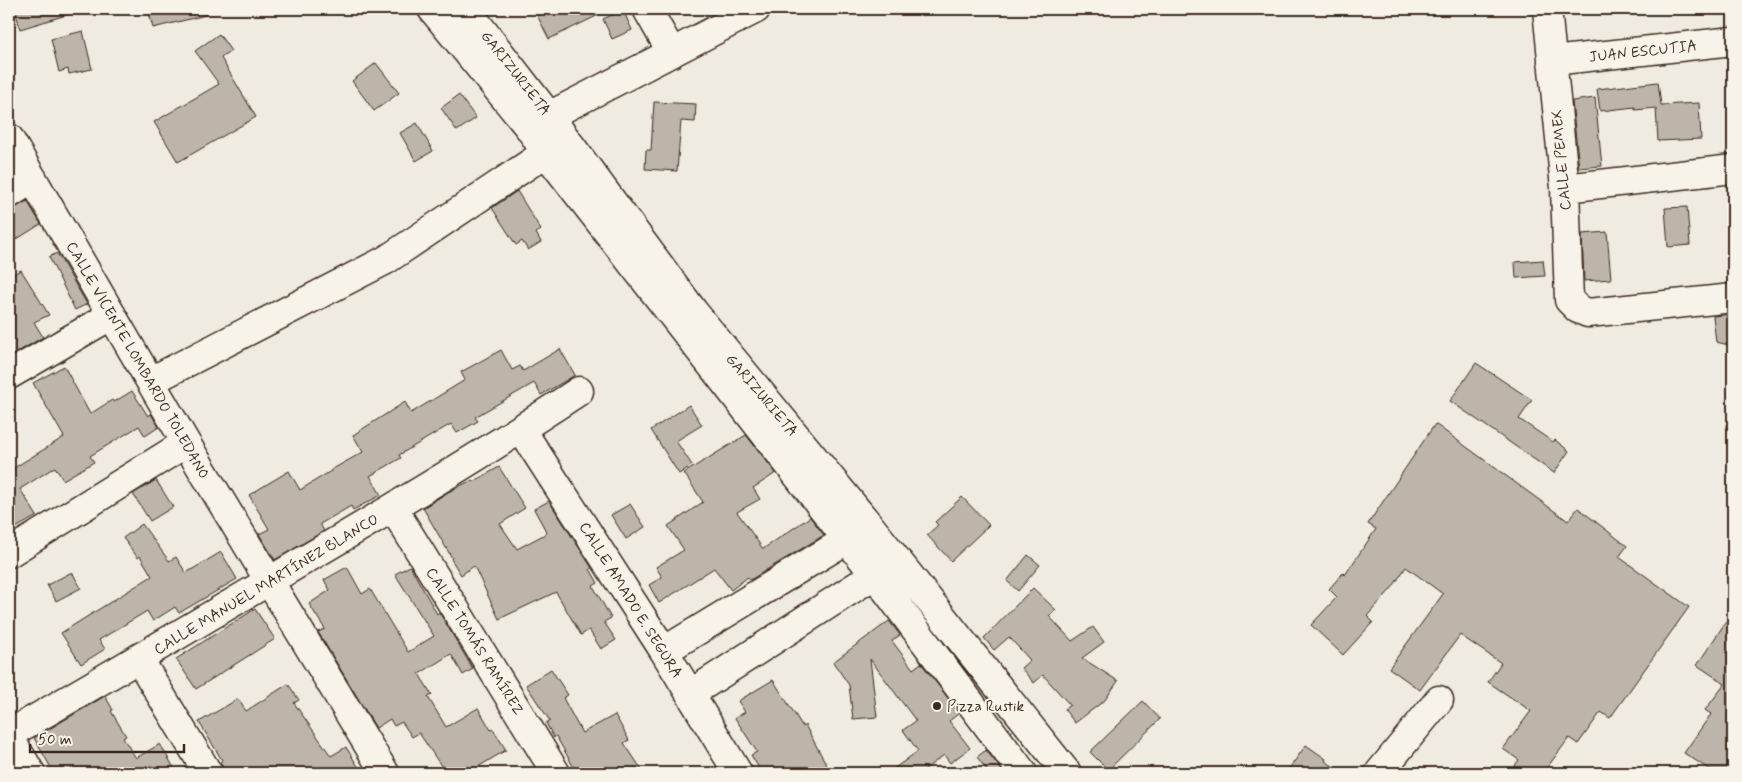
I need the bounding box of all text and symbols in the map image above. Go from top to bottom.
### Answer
street label: GARIZURIETA [476,27,555,120]
street label: JUAN ESCUTIA [1588,36,1698,68]
street label: CALLE PEMEX [1548,109,1576,211]
street label: CALLE VICENTE LOMBARDO TOLEDANO [61,238,213,483]
street label: GARIZURIETA [721,350,802,441]
street label: CALLE MANUEL MARTÍNEZ BLANCO [150,509,383,660]
street label: CALLE AMADO E. SEGURA [574,519,687,682]
street label: CALLE TOMÁS RAMÍREZ [421,564,529,719]
place label: Pizza Rustik [947,697,1025,717]
marker: Pizza Rustik [931,700,943,712]
scale bar [30,722,184,754]
text: 50 m [38,730,72,750]

